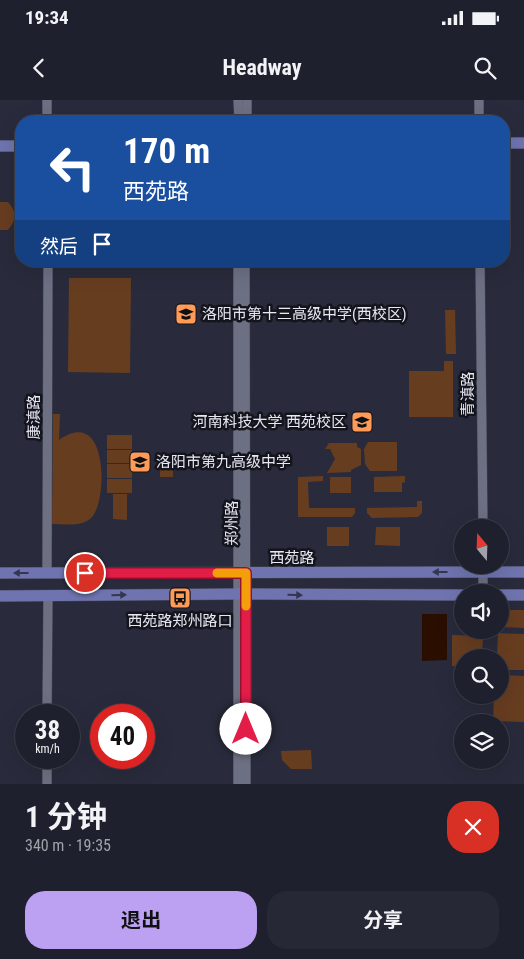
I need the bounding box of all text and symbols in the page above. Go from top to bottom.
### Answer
text: 19:34 [25,6,69,29]
icon: back [25,54,53,82]
icon: search [471,54,499,82]
text: Headway [222,55,302,80]
text: 170 m [123,131,210,172]
icon: left [40,135,105,200]
text: 西苑路 [123,179,189,204]
icon: arrive [88,230,116,258]
text: 然后 [40,235,78,258]
school or university icon: 洛阳市第十三高级中学(西校区) [174,302,198,326]
place label: 洛阳市第十三高级中学(西校区) [202,305,407,323]
street label: 青滇路 [459,371,477,417]
street label: 康滇路 [25,394,43,440]
school or university icon: 河南科技大学 西苑校区 [350,410,374,434]
place label: 河南科技大学 西苑校区 [193,413,346,431]
school or university icon: 洛阳市第九高级中学 [128,450,152,474]
place label: 洛阳市第九高级中学 [156,453,291,471]
street label: 郑州路 [223,500,241,546]
north arrow [454,519,509,574]
map controls [454,519,509,769]
street label: 西苑路 [269,549,315,567]
pin [64,552,106,594]
icon: arrive [71,559,99,587]
one-way arrow [432,568,448,576]
one-way arrow [13,569,29,577]
button: sound [454,584,509,639]
bus stop icon: 西苑路郑州路口 [168,586,192,610]
one-way arrow [111,591,127,599]
one-way arrow [287,591,303,599]
place label: 西苑路郑州路口 [127,612,233,630]
button: search [454,649,509,704]
position arrow [219,702,271,754]
speed limit sign: 40 [90,704,155,769]
button: layers [454,714,509,769]
text: 38 [35,716,60,745]
text: km/h [35,742,60,756]
text: 1 分钟 [25,799,107,834]
button: close [447,801,499,853]
text: 340 m · 19:35 [25,836,111,855]
button: 退出 [25,891,257,949]
button: 分享 [267,891,499,949]

